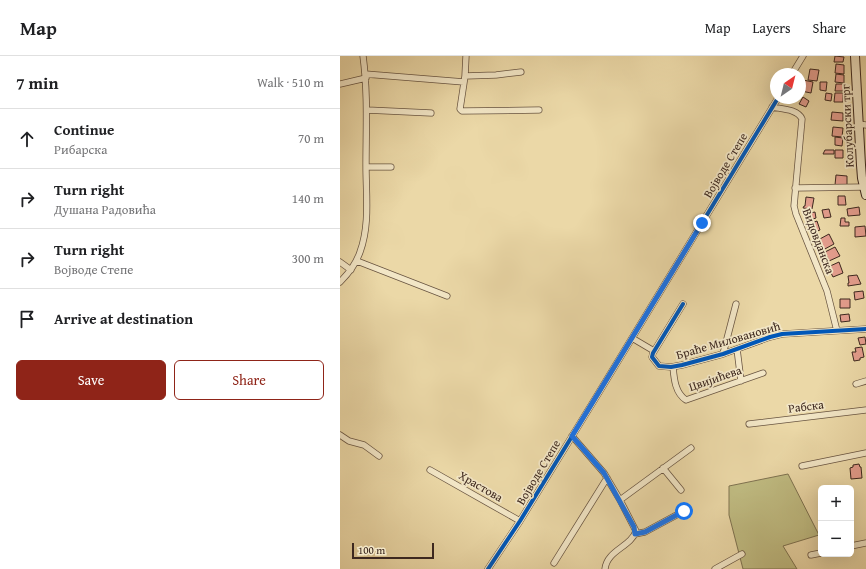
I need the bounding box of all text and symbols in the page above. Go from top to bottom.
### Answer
text: Map [20,14,57,42]
text: Map [705,18,731,38]
text: Layers [753,18,791,38]
text: Share [813,18,846,38]
north arrow [770,68,806,104]
text: 7 min [16,70,58,95]
text: Walk · 510 m [257,73,324,92]
street label: Колубарски трг [836,84,858,168]
text: Continue [54,119,115,140]
icon: ahead [16,128,38,150]
text: 70 m [298,129,324,148]
street label: Војводе Степе [699,129,751,201]
text: Рибарска [54,140,107,159]
text: Turn right [54,179,125,200]
icon: right [16,188,38,210]
text: 140 m [292,189,324,208]
text: Душана Радовића [54,200,156,219]
street label: Видовданска [799,206,839,276]
route end [693,214,711,232]
text: Turn right [54,239,125,260]
icon: right [16,248,38,270]
text: 300 m [292,249,324,268]
text: Војводе Степе [54,260,133,279]
icon: arrive [16,308,38,330]
text: Arrive at destination [54,308,193,329]
street label: Браће Миловановић [674,317,782,363]
button: Save [16,360,166,400]
button: Share [174,360,324,400]
street label: Цвијићева [686,361,744,395]
street label: Рабска [787,395,825,417]
street label: Војводе Степе [512,436,564,508]
street label: Храстова [456,467,506,506]
map controls [818,485,854,557]
button: + [818,485,854,521]
route start [675,502,693,520]
button: − [818,521,854,557]
scale bar [352,541,434,560]
text: 100 m [358,542,385,558]

